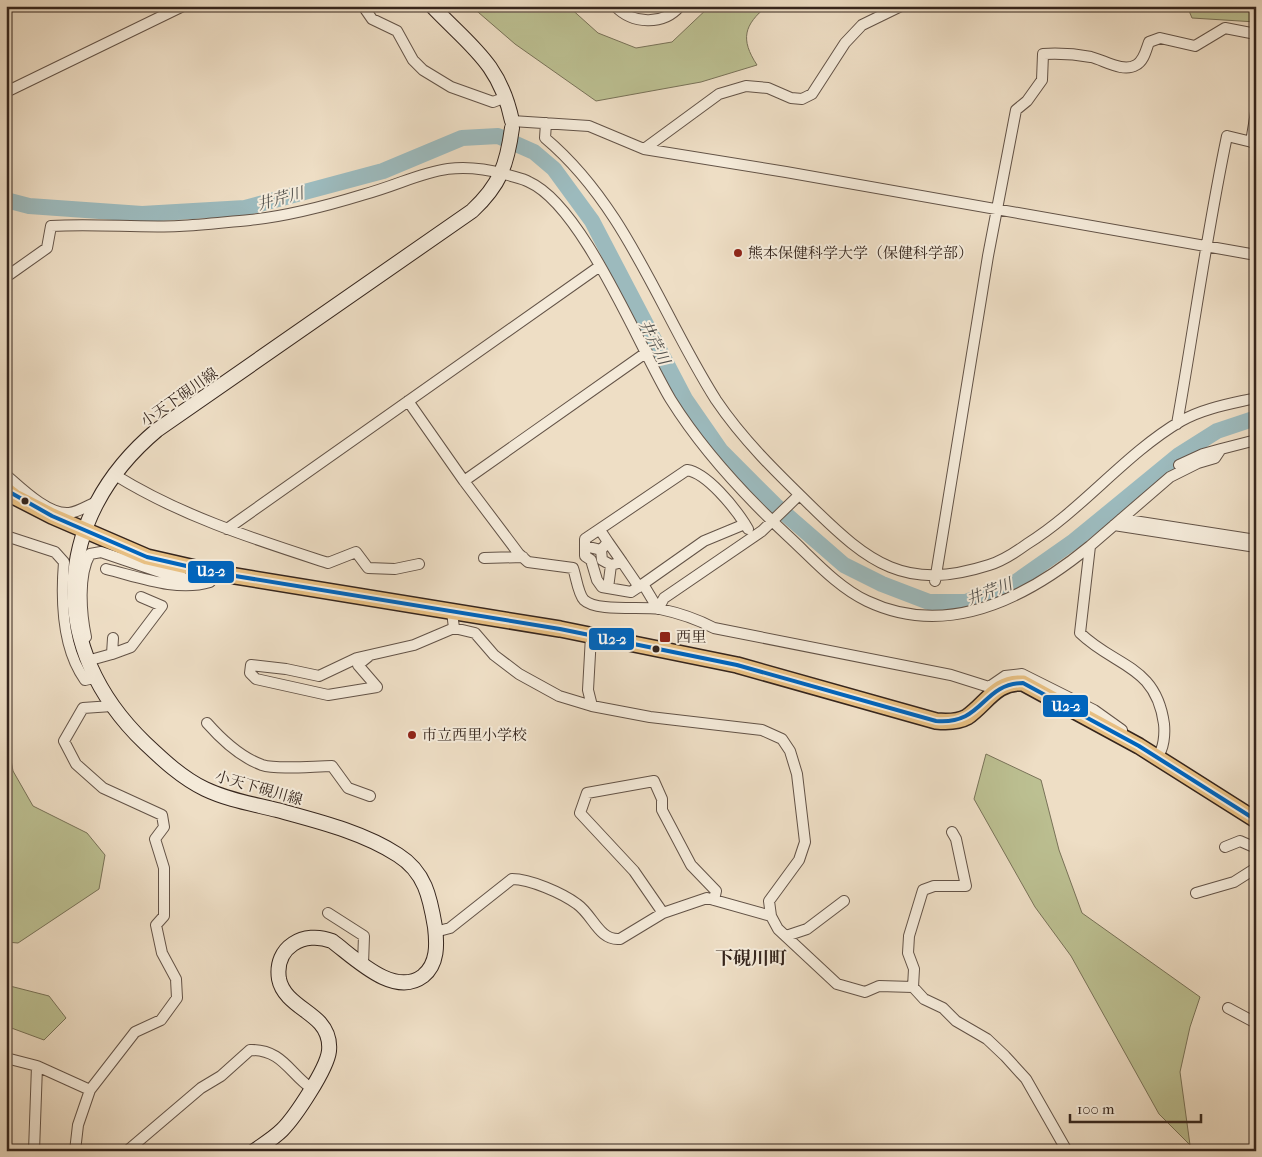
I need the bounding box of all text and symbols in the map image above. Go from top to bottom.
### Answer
water label: 井芹川 [254,183,308,214]
place label: 熊本保健科学大学（保健科学部） [748,244,973,262]
marker: 熊本保健科学大学（保健科学部） [732,247,744,259]
water label: 井芹川 [635,317,675,370]
street label: 小天下硯川線 [137,364,221,430]
unlabelled marker [20,496,30,506]
line badge: U2-2 [187,560,235,584]
text: U2-2 [196,563,225,580]
water label: 井芹川 [963,573,1017,609]
line badge: U2-2 [588,627,635,651]
place label: 西里 [676,628,706,646]
marker: 西里 [658,630,672,644]
text: U2-2 [597,631,626,648]
unlabelled marker [651,644,661,654]
line badge: U2-2 [1042,694,1089,718]
text: U2-2 [1051,698,1080,715]
place label: 市立西里小学校 [422,726,527,744]
marker: 市立西里小学校 [406,729,418,741]
street label: 小天下硯川線 [213,767,305,809]
district label: 下硯川町 [715,948,787,969]
scale bar [1070,1092,1201,1124]
text: 100 m [1077,1100,1115,1118]

